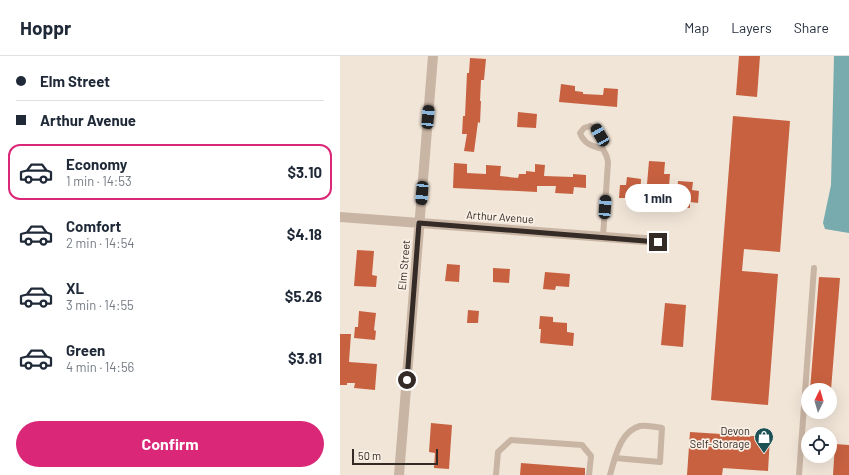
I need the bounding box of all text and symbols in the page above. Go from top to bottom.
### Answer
text: Hoppr [20,16,71,39]
text: Map [684,19,709,36]
text: Layers [731,19,772,36]
text: Share [794,19,829,36]
text: Elm Street [40,72,110,90]
car [421,105,435,129]
text: Arthur Avenue [40,111,136,129]
car [589,122,611,148]
icon: car [18,154,54,190]
text: Economy [66,155,127,173]
text: $3.10 [287,163,322,181]
text: 1 min · 14:53 [66,173,132,189]
car [415,181,429,205]
callout: 1 min [625,184,691,212]
text: 1 min [644,190,672,206]
car [598,195,612,219]
street label: Arthur Avenue [466,208,534,225]
icon: car [18,216,54,252]
text: Comfort [66,217,121,235]
text: $4.18 [287,225,322,243]
route end [649,233,667,251]
text: 2 min · 14:54 [66,235,135,251]
street label: Elm Street [395,239,412,291]
icon: car [18,278,54,314]
text: XL [66,279,84,297]
text: $5.26 [285,287,322,305]
text: 3 min · 14:55 [66,297,134,313]
icon: car [18,340,54,376]
text: Green [66,341,105,359]
text: $3.81 [288,349,322,367]
text: 4 min · 14:56 [66,359,134,375]
route start [398,371,416,389]
north arrow [801,383,837,419]
map controls [801,383,837,463]
button: Confirm [16,421,324,467]
place label: Devon Self-Storage [690,424,750,450]
shop icon: Devon Self-Storage [753,426,775,454]
button: locate [801,427,837,463]
scale bar [352,447,438,466]
text: 50 m [358,449,381,462]

